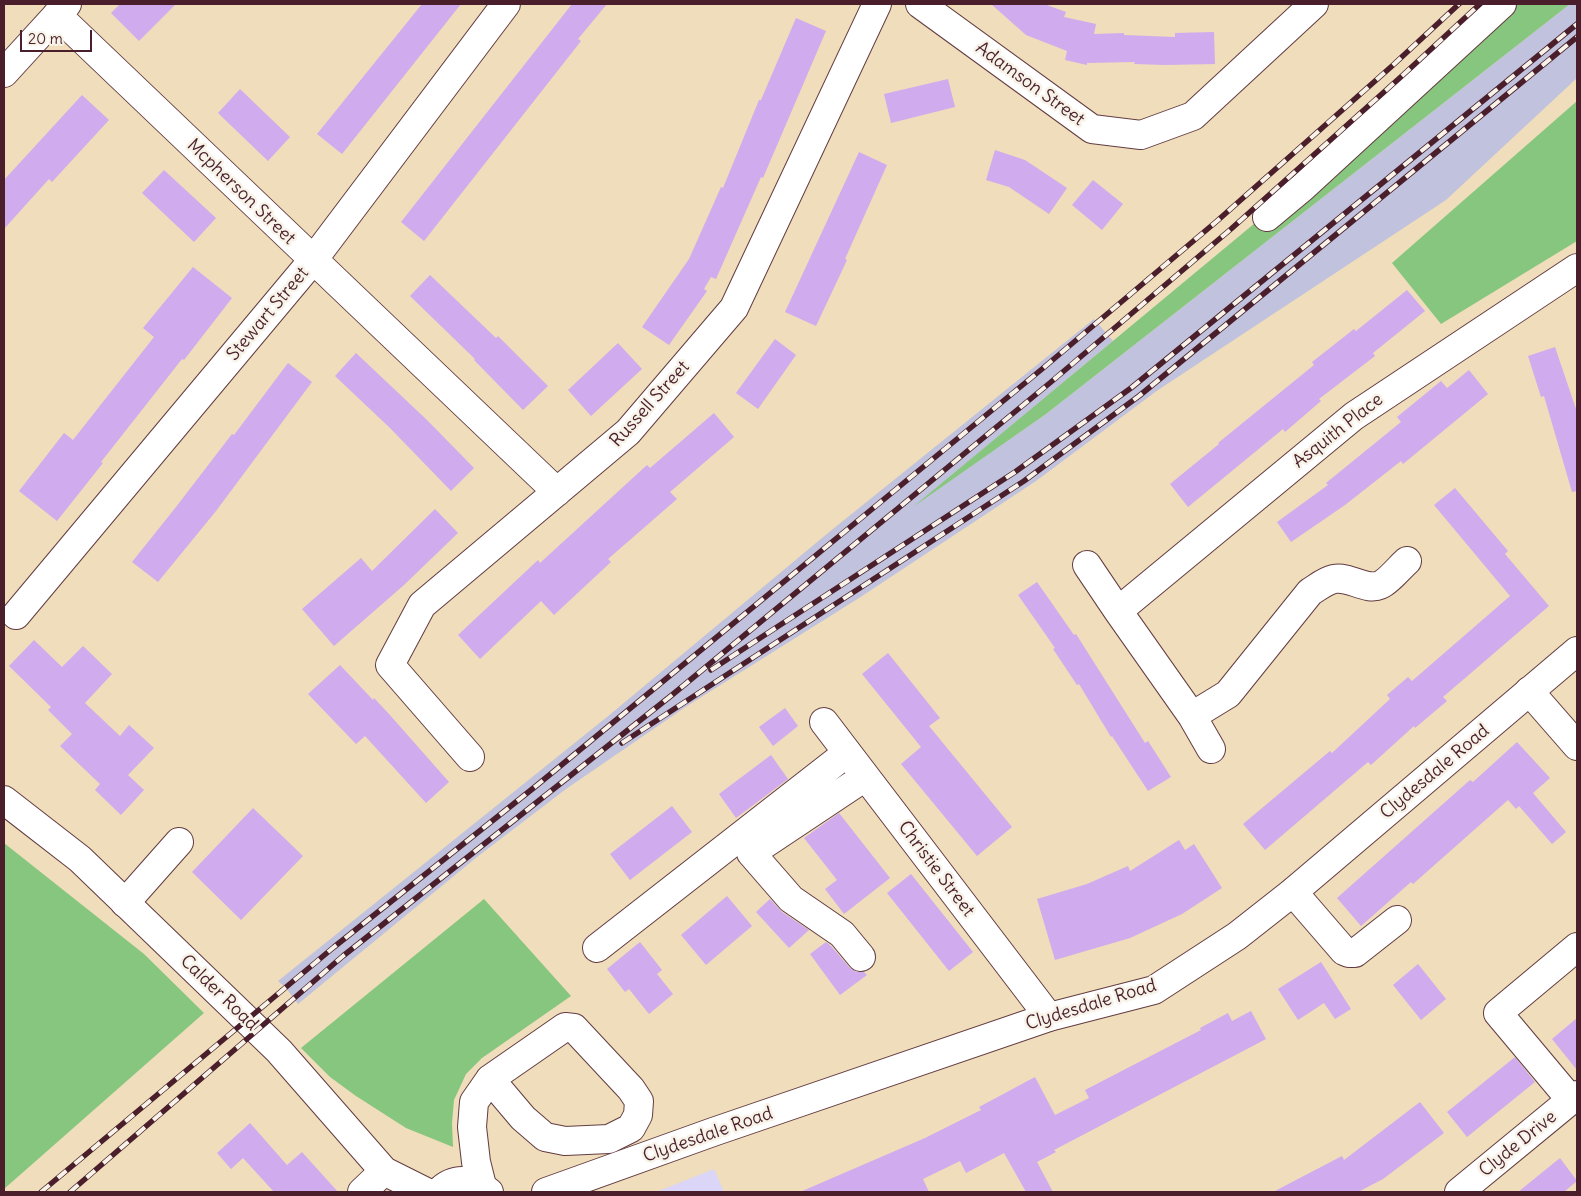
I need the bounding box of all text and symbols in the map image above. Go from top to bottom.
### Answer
scale bar [22,20,95,52]
text: 20 m [28,29,63,48]
street label: Adamson Street [971,37,1089,131]
street label: Mcpherson Street [182,135,300,249]
street label: Stewart Street [223,263,313,365]
street label: Russell Street [606,357,694,451]
street label: Asquith Place [1289,389,1387,473]
street label: Clydesdale Road [1376,720,1494,824]
street label: Christie Street [893,817,979,921]
street label: Calder Road [176,950,262,1036]
street label: Clydesdale Road [1023,975,1159,1035]
street label: Clydesdale Road [640,1103,776,1167]
street label: Clyde Drive [1475,1106,1561,1182]

